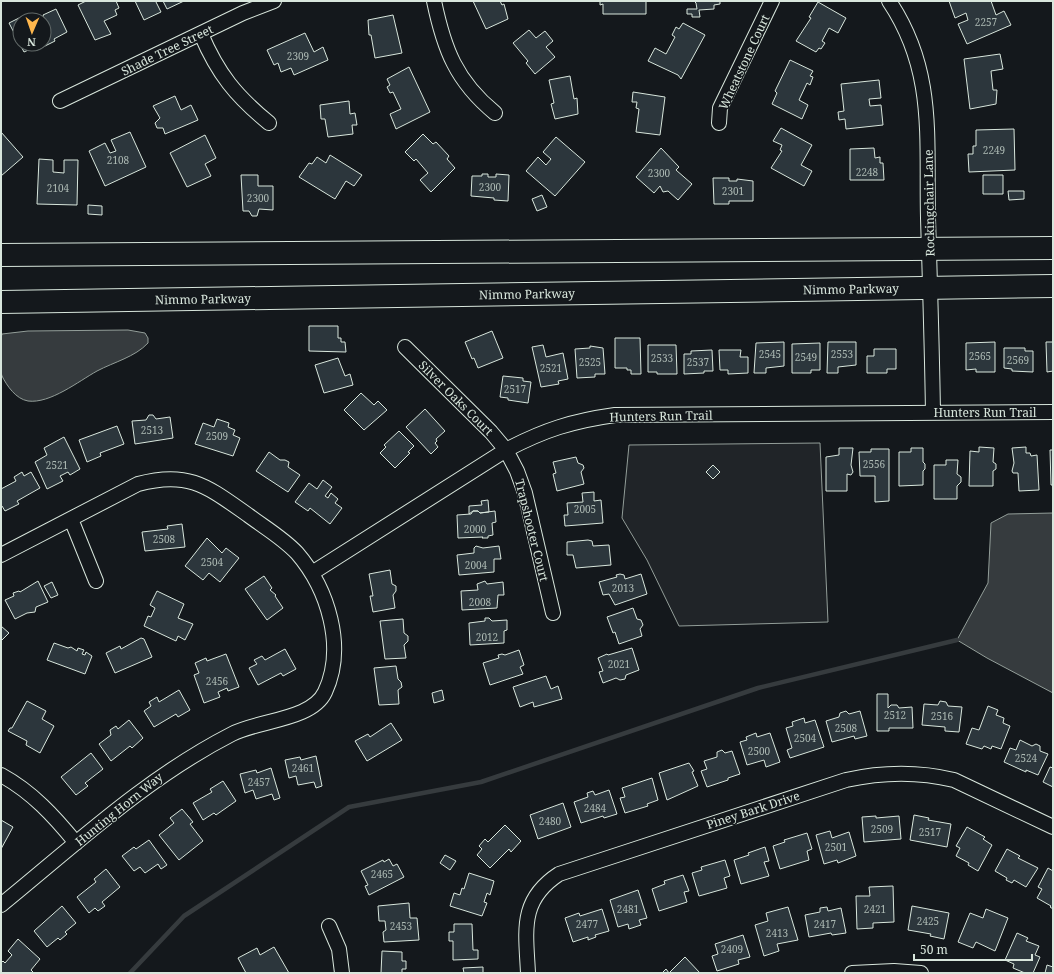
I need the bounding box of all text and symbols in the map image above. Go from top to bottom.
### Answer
north arrow [12,12,52,52]
street label: Wheatstone Court [714,12,774,112]
house number: 2257 [975,15,998,29]
street label: Shade Tree Street [118,20,216,80]
text: N [27,35,36,50]
house number: 2309 [287,49,309,63]
house number: 2249 [983,143,1005,157]
street label: Rockingchair Lane [920,149,938,257]
house number: 2108 [107,153,130,167]
house number: 2248 [856,165,879,179]
house number: 2300 [648,166,671,180]
house number: 2300 [479,180,502,194]
house number: 2104 [47,181,70,195]
house number: 2301 [722,184,744,198]
house number: 2300 [247,191,270,205]
street label: Nimmo Parkway [803,280,899,298]
street label: Nimmo Parkway [479,285,575,303]
street label: Nimmo Parkway [155,290,251,308]
house number: 2545 [759,347,781,361]
house number: 2553 [831,347,854,361]
house number: 2565 [969,349,991,363]
house number: 2549 [795,350,817,364]
house number: 2533 [651,351,674,365]
house number: 2569 [1007,353,1029,367]
house number: 2525 [579,355,601,369]
house number: 2537 [687,355,710,369]
street label: Silver Oaks Court [415,357,497,439]
house number: 2521 [540,361,562,375]
house number: 2517 [504,382,527,396]
street label: Hunters Run Trail [933,404,1037,421]
street label: Hunters Run Trail [609,407,713,425]
house number: 2513 [141,423,164,437]
house number: 2509 [206,429,228,443]
house number: 2556 [863,457,886,471]
house number: 2521 [46,458,68,472]
street label: Trapshooter Court [511,477,553,583]
house number: 2005 [574,502,596,516]
house number: 2000 [464,522,487,536]
house number: 2508 [153,532,176,546]
house number: 2504 [201,555,224,569]
house number: 2004 [465,558,488,572]
house number: 2013 [612,581,635,595]
house number: 2008 [469,595,492,609]
house number: 2012 [476,630,498,644]
house number: 2021 [608,657,630,671]
house number: 2456 [206,674,229,688]
house number: 2512 [884,708,906,722]
house number: 2516 [931,709,954,723]
house number: 2508 [835,721,858,735]
house number: 2504 [794,731,817,745]
house number: 2500 [748,744,771,758]
house number: 2524 [1015,751,1038,765]
house number: 2461 [292,761,314,775]
street label: Hunting Horn Way [72,768,167,850]
house number: 2457 [248,775,271,789]
street label: Piney Bark Drive [704,787,802,833]
house number: 2484 [584,801,607,815]
house number: 2480 [539,814,562,828]
house number: 2509 [871,822,893,836]
house number: 2517 [919,825,942,839]
house number: 2501 [825,840,847,854]
house number: 2465 [371,867,393,881]
house number: 2481 [617,902,639,916]
house number: 2421 [864,902,886,916]
house number: 2425 [917,914,939,928]
house number: 2477 [576,917,599,931]
house number: 2417 [814,917,837,931]
house number: 2453 [390,919,413,933]
house number: 2413 [766,926,789,940]
scale bar [914,936,1032,962]
text: 50 m [920,941,948,958]
house number: 2409 [721,942,743,956]

